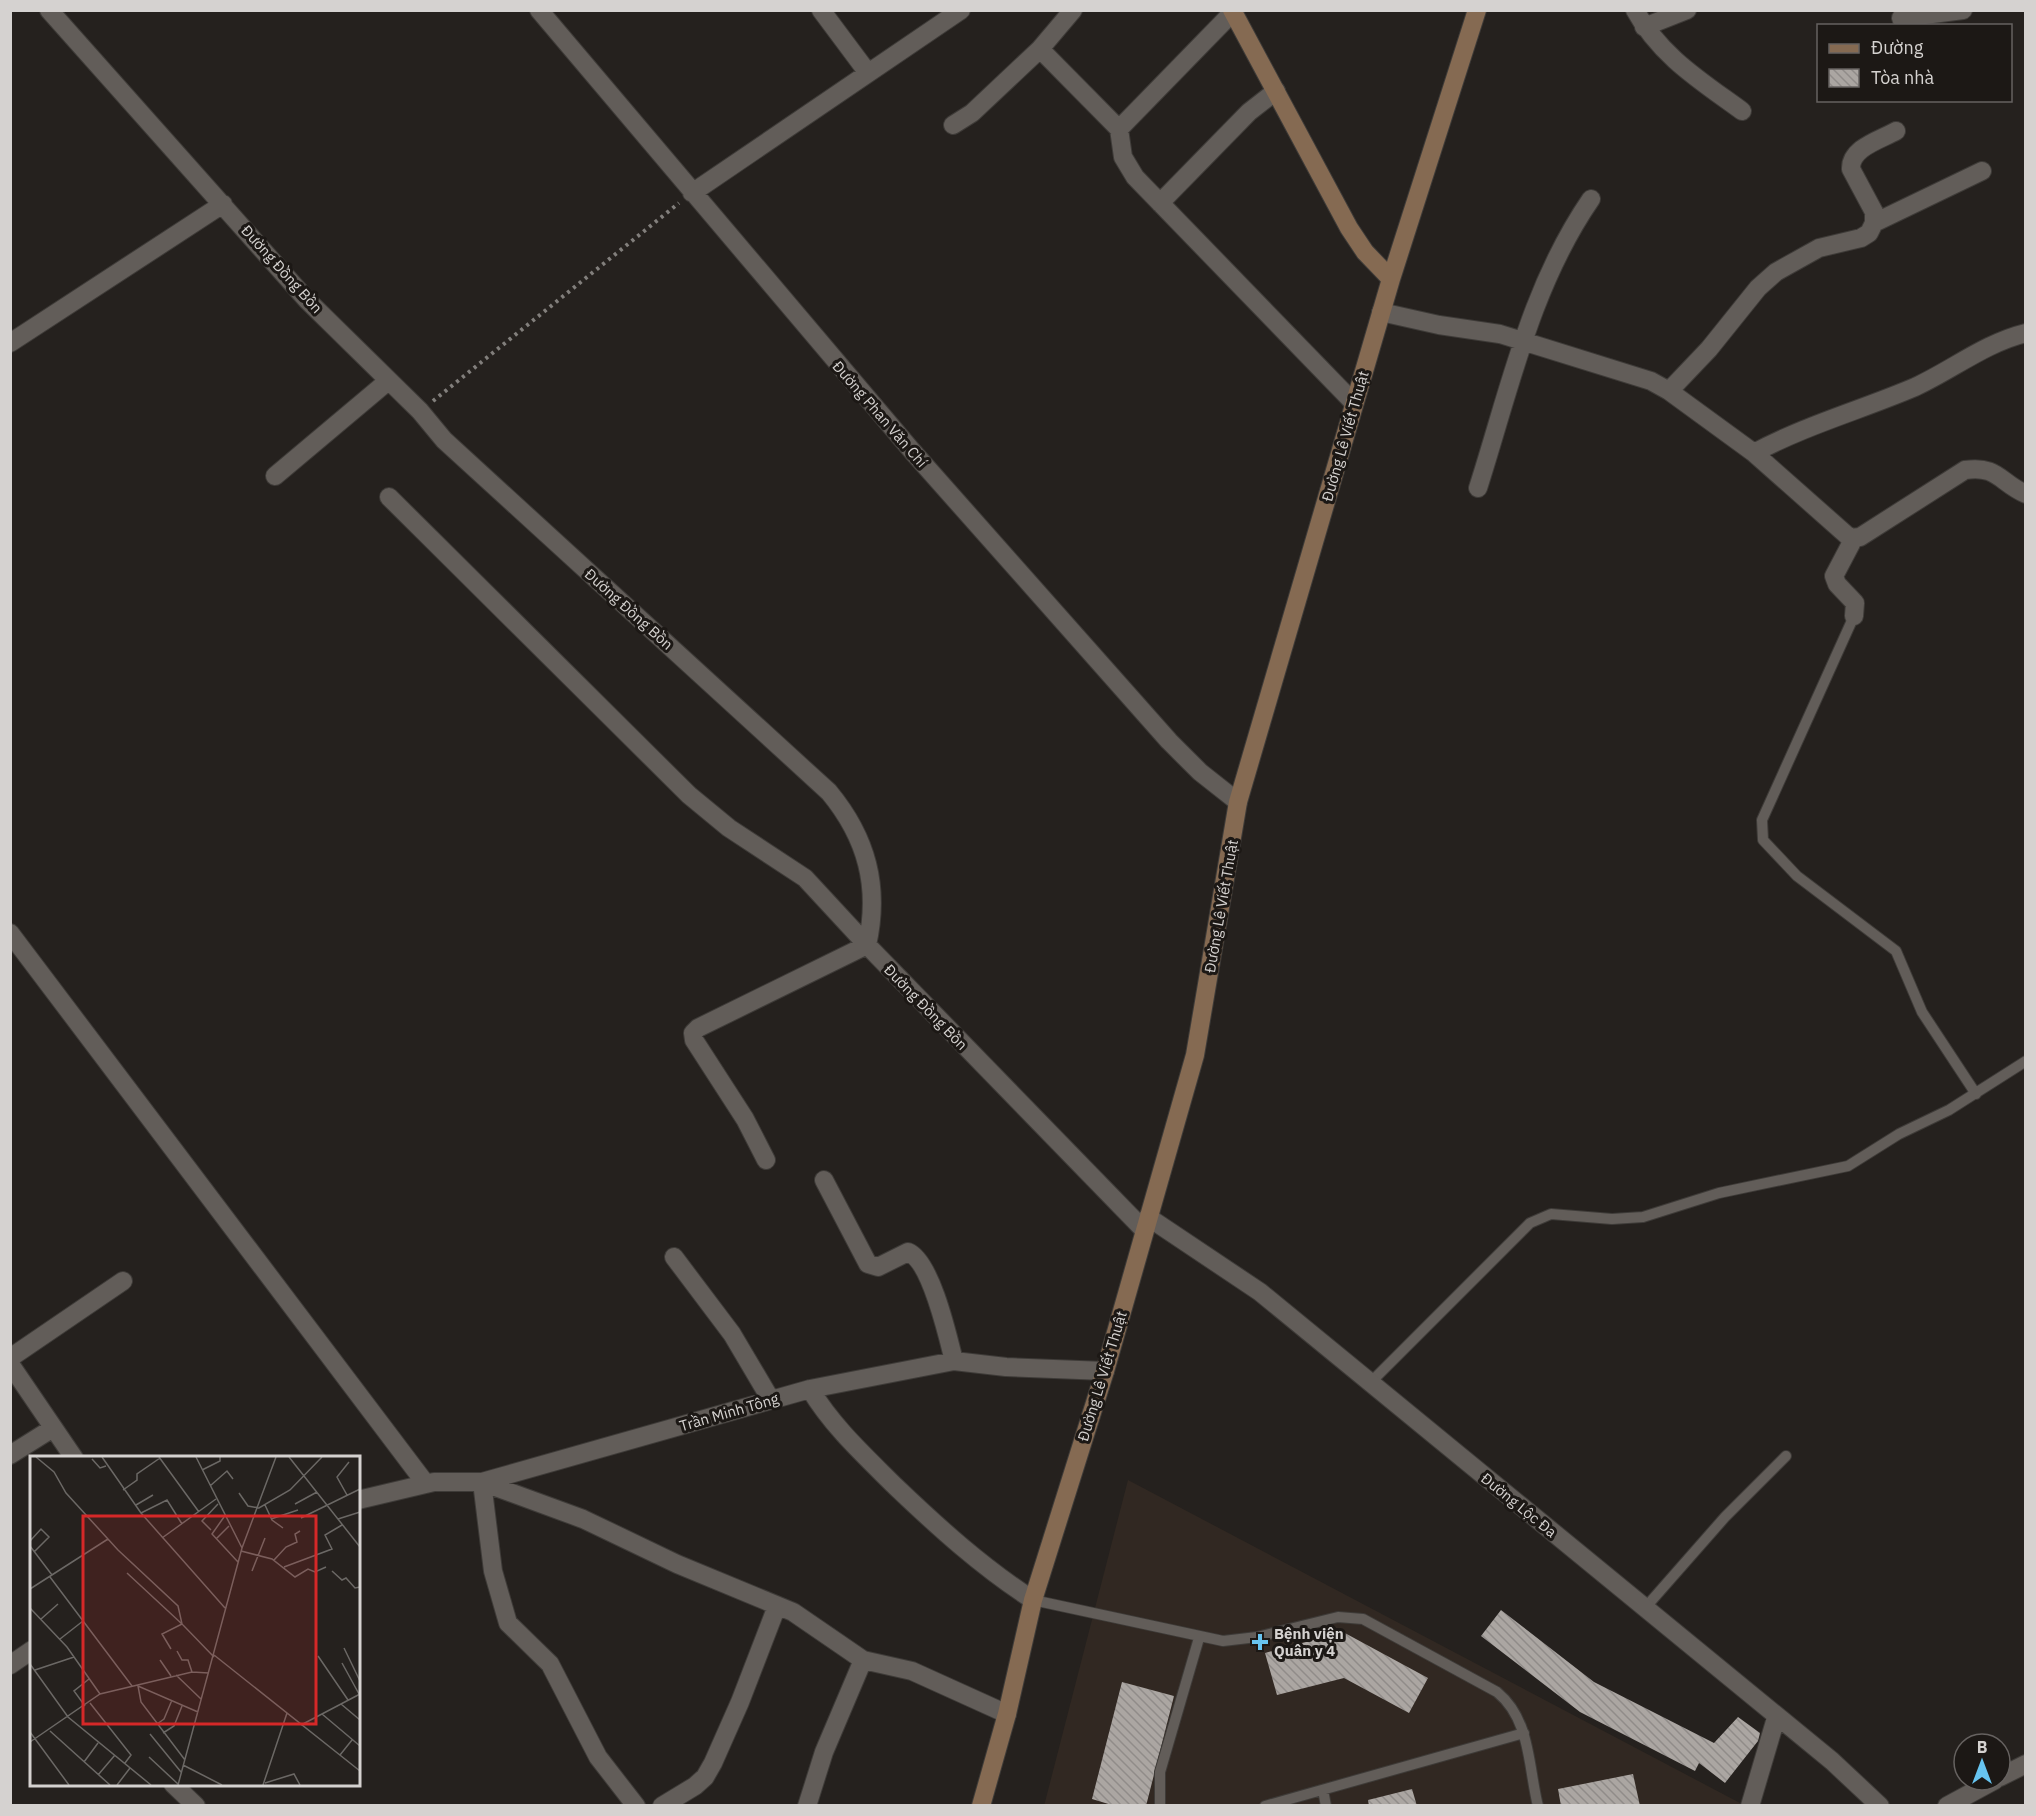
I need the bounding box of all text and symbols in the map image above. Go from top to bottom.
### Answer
legend [1817,24,2012,102]
text: Đường [1871,36,1924,59]
text: Tòa nhà [1871,66,1935,89]
street label: Đường Đồng Bồn [237,221,327,317]
street label: Đường Phan Văn Chí [829,357,932,471]
street label: Đường Lê Viết Thuật [1317,369,1373,503]
street label: Đường Đồng Bồn [581,564,677,654]
street label: Đường Lê Viết Thuật [1200,838,1242,974]
street label: Đường Đồng Bồn [880,960,972,1054]
street label: Đường Lê Viết Thuật [1073,1309,1131,1443]
street label: Trần Minh Tông [677,1389,781,1435]
inset map [30,1456,360,1786]
street label: Đường Lộc Đa [1477,1469,1561,1541]
place label: Bệnh viện Quân y 4 [1274,1624,1344,1660]
marker: Bệnh viện Quân y 4 [1251,1633,1269,1651]
north arrow [1952,1732,2012,1792]
text: B [1977,1737,1988,1757]

